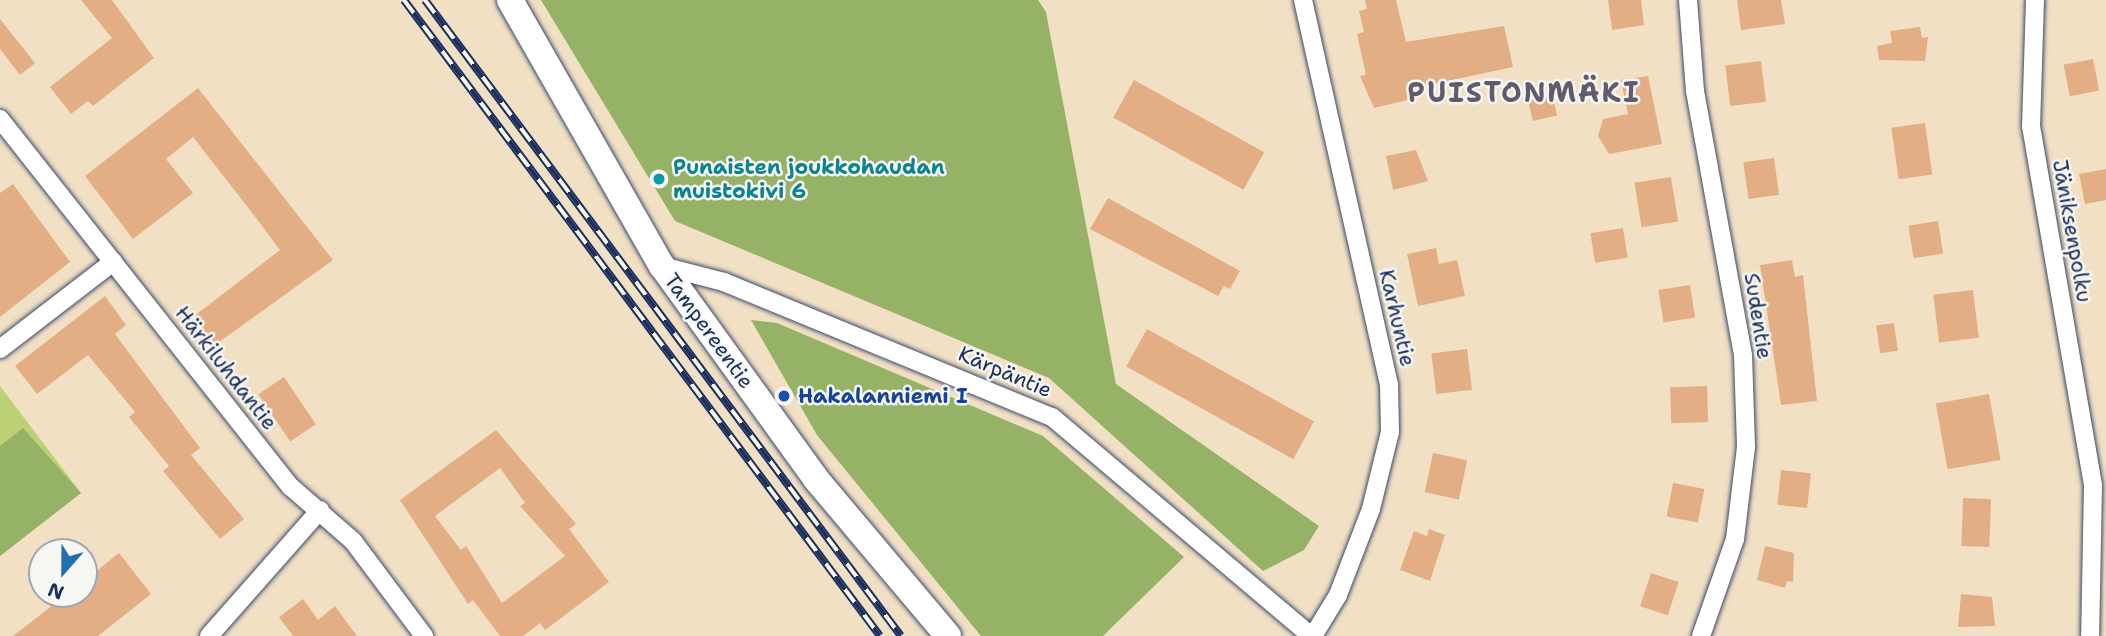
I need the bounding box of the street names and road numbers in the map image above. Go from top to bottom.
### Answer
street label: Jäniksenpolku [2047,158,2097,304]
street label: Karhuntie [1374,267,1420,369]
street label: Tampereentie [659,269,759,393]
street label: Sudentie [1739,271,1777,361]
street label: Härkiluhdantie [170,301,282,435]
street label: Kärpäntie [954,341,1056,403]

